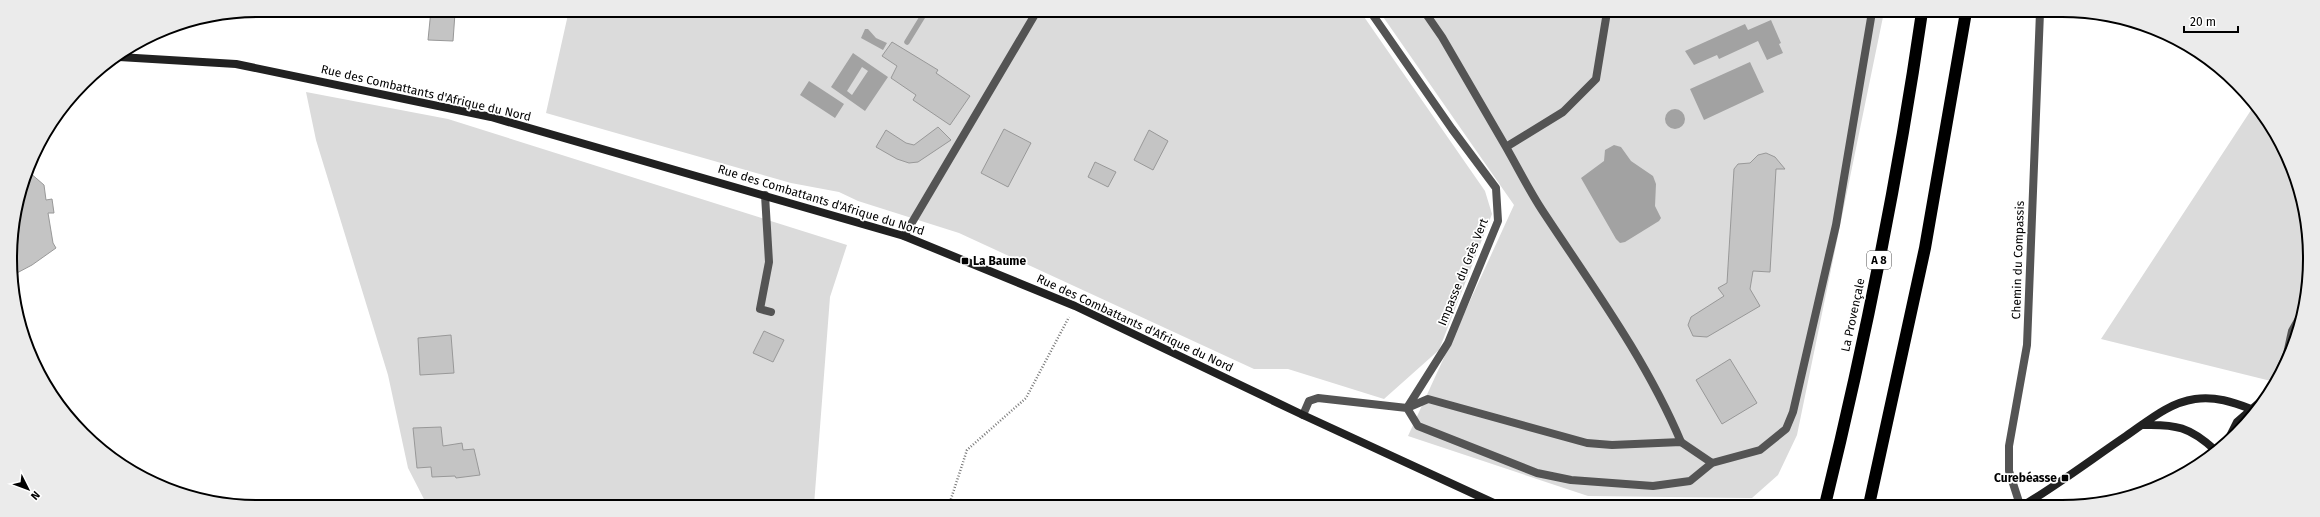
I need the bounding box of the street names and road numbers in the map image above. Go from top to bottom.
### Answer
street label: Rue des Combattants d'Afrique du Nord [320,62,532,124]
street label: Rue des Combattants d'Afrique du Nord [716,162,926,238]
street label: Chemin du Compassis [2009,200,2027,320]
street label: Impasse du Grès Vert [1435,216,1491,328]
road number: A 8 [1867,251,1891,269]
street label: Rue des Combattants d'Afrique du Nord [1034,271,1236,375]
street label: La Provençale [1838,277,1868,353]

